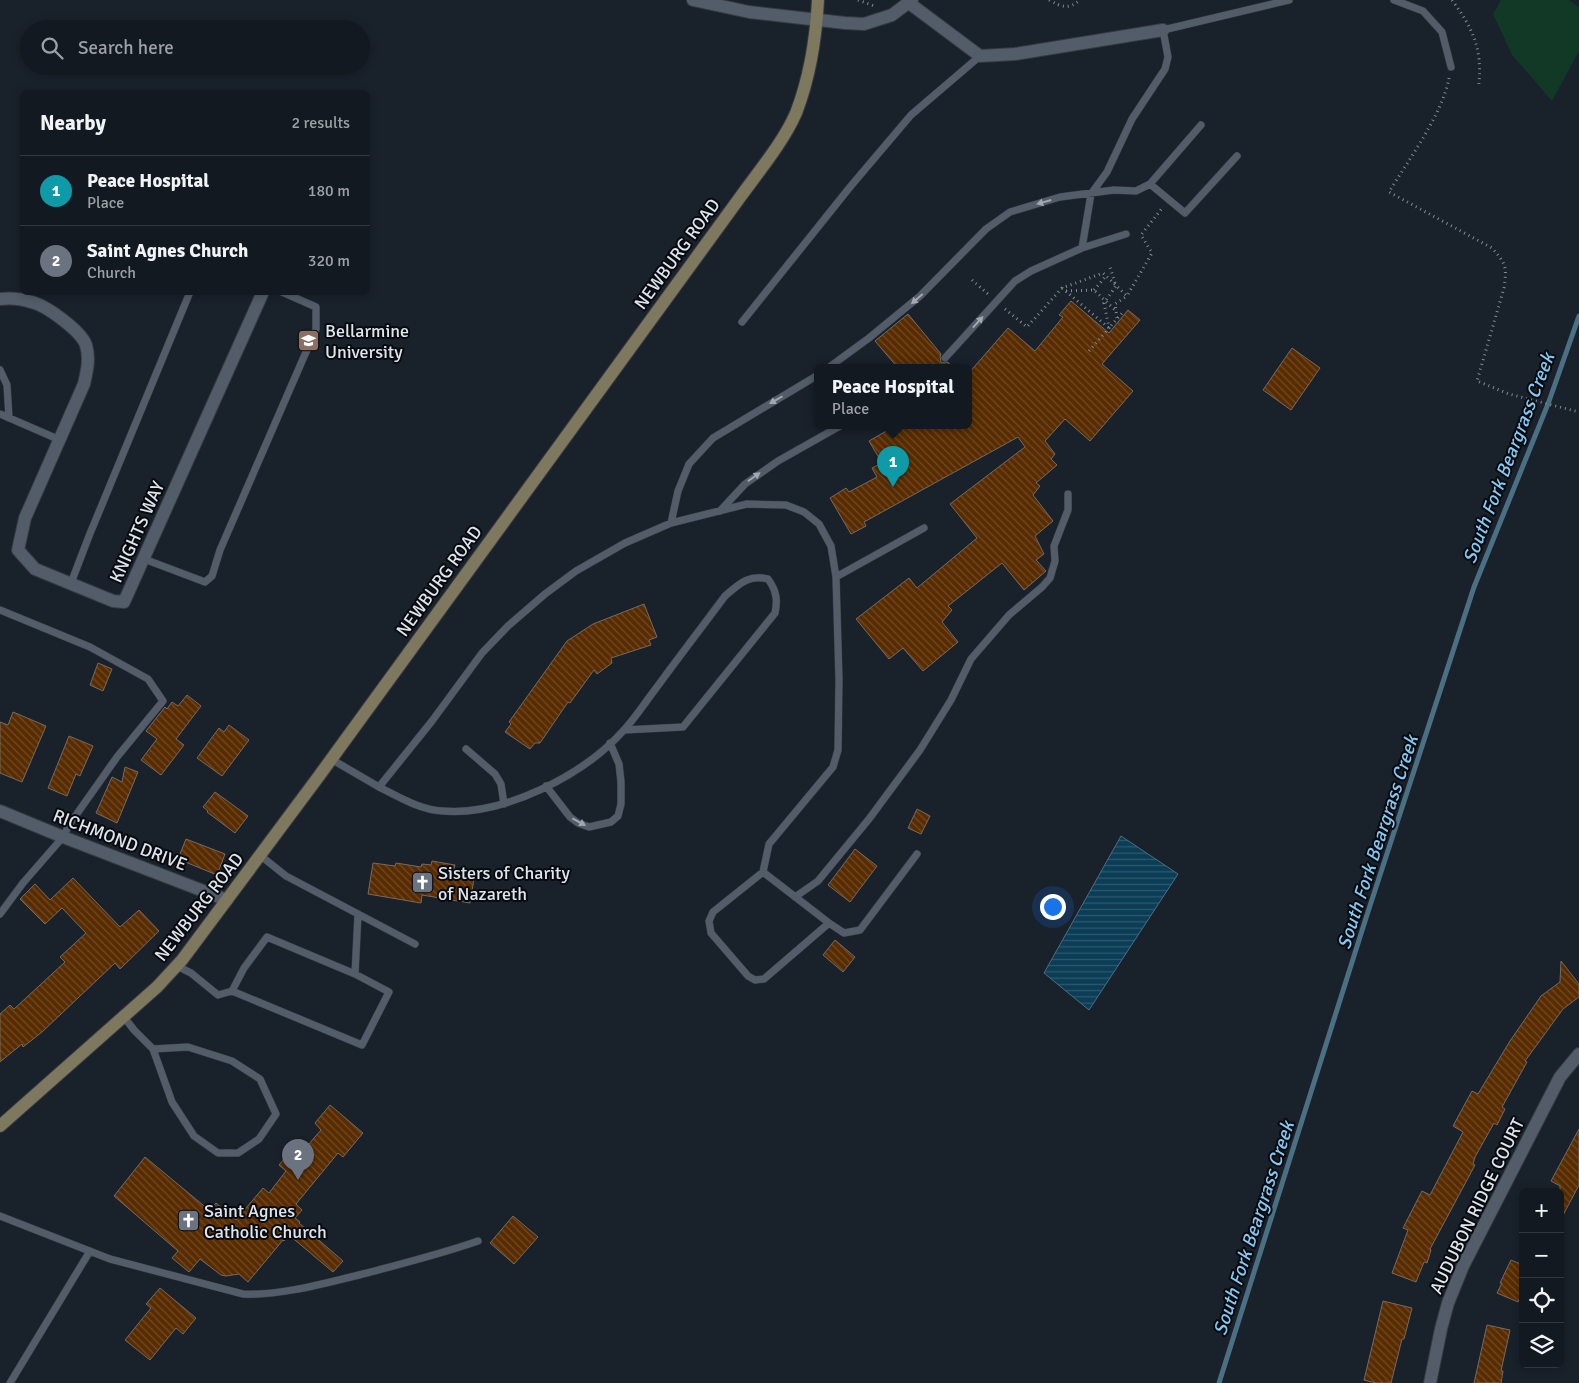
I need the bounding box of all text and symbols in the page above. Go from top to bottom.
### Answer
search box [20,20,370,75]
icon: search [38,34,66,62]
text: Search here [78,36,174,60]
text: Nearby [40,110,106,136]
text: 2 results [291,113,350,133]
text: Peace Hospital [87,169,209,193]
text: 1 [52,181,60,201]
text: 180 m [308,181,350,201]
text: Place [87,193,124,213]
street label: NEWBURG ROAD [629,194,725,314]
one-way arrow [1036,199,1051,207]
text: Saint Agnes Church [87,239,248,263]
text: 2 [52,251,60,271]
text: 320 m [308,251,350,271]
text: Church [87,263,136,283]
one-way arrow [911,293,924,304]
one-way arrow [972,317,984,329]
place label: Bellarmine University [325,320,409,363]
school or university icon: Bellarmine University [297,329,321,353]
water label: South Fork Beargrass Creek [1458,348,1561,567]
popup [814,364,972,429]
text: Peace Hospital [832,375,954,399]
one-way arrow [769,395,782,404]
text: Place [832,399,869,419]
pin: 1 [877,446,909,487]
one-way arrow [747,472,761,482]
street label: KNIGHTS WAY [105,478,169,586]
street label: NEWBURG ROAD [391,521,487,641]
water label: South Fork Beargrass Creek [1332,731,1424,952]
street label: RICHMOND DRIVE [50,804,190,876]
one-way arrow [571,818,586,826]
street label: NEWBURG ROAD [150,848,248,966]
place label: Sisters of Charity of Nazareth [438,862,570,905]
church icon: Sisters of Charity of Nazareth [410,871,434,895]
your location [1040,894,1066,920]
street label: AUDUBON RIDGE COURT [1425,1114,1529,1297]
water label: South Fork Beargrass Creek [1208,1117,1300,1338]
pin: 2 [282,1139,314,1180]
map controls [1519,1188,1564,1368]
button: + [1519,1188,1564,1233]
place label: Saint Agnes Catholic Church [204,1200,327,1243]
church icon: Saint Agnes Catholic Church [176,1209,200,1233]
button: − [1519,1233,1564,1278]
button: locate [1519,1278,1564,1323]
button: layers [1519,1323,1564,1368]

